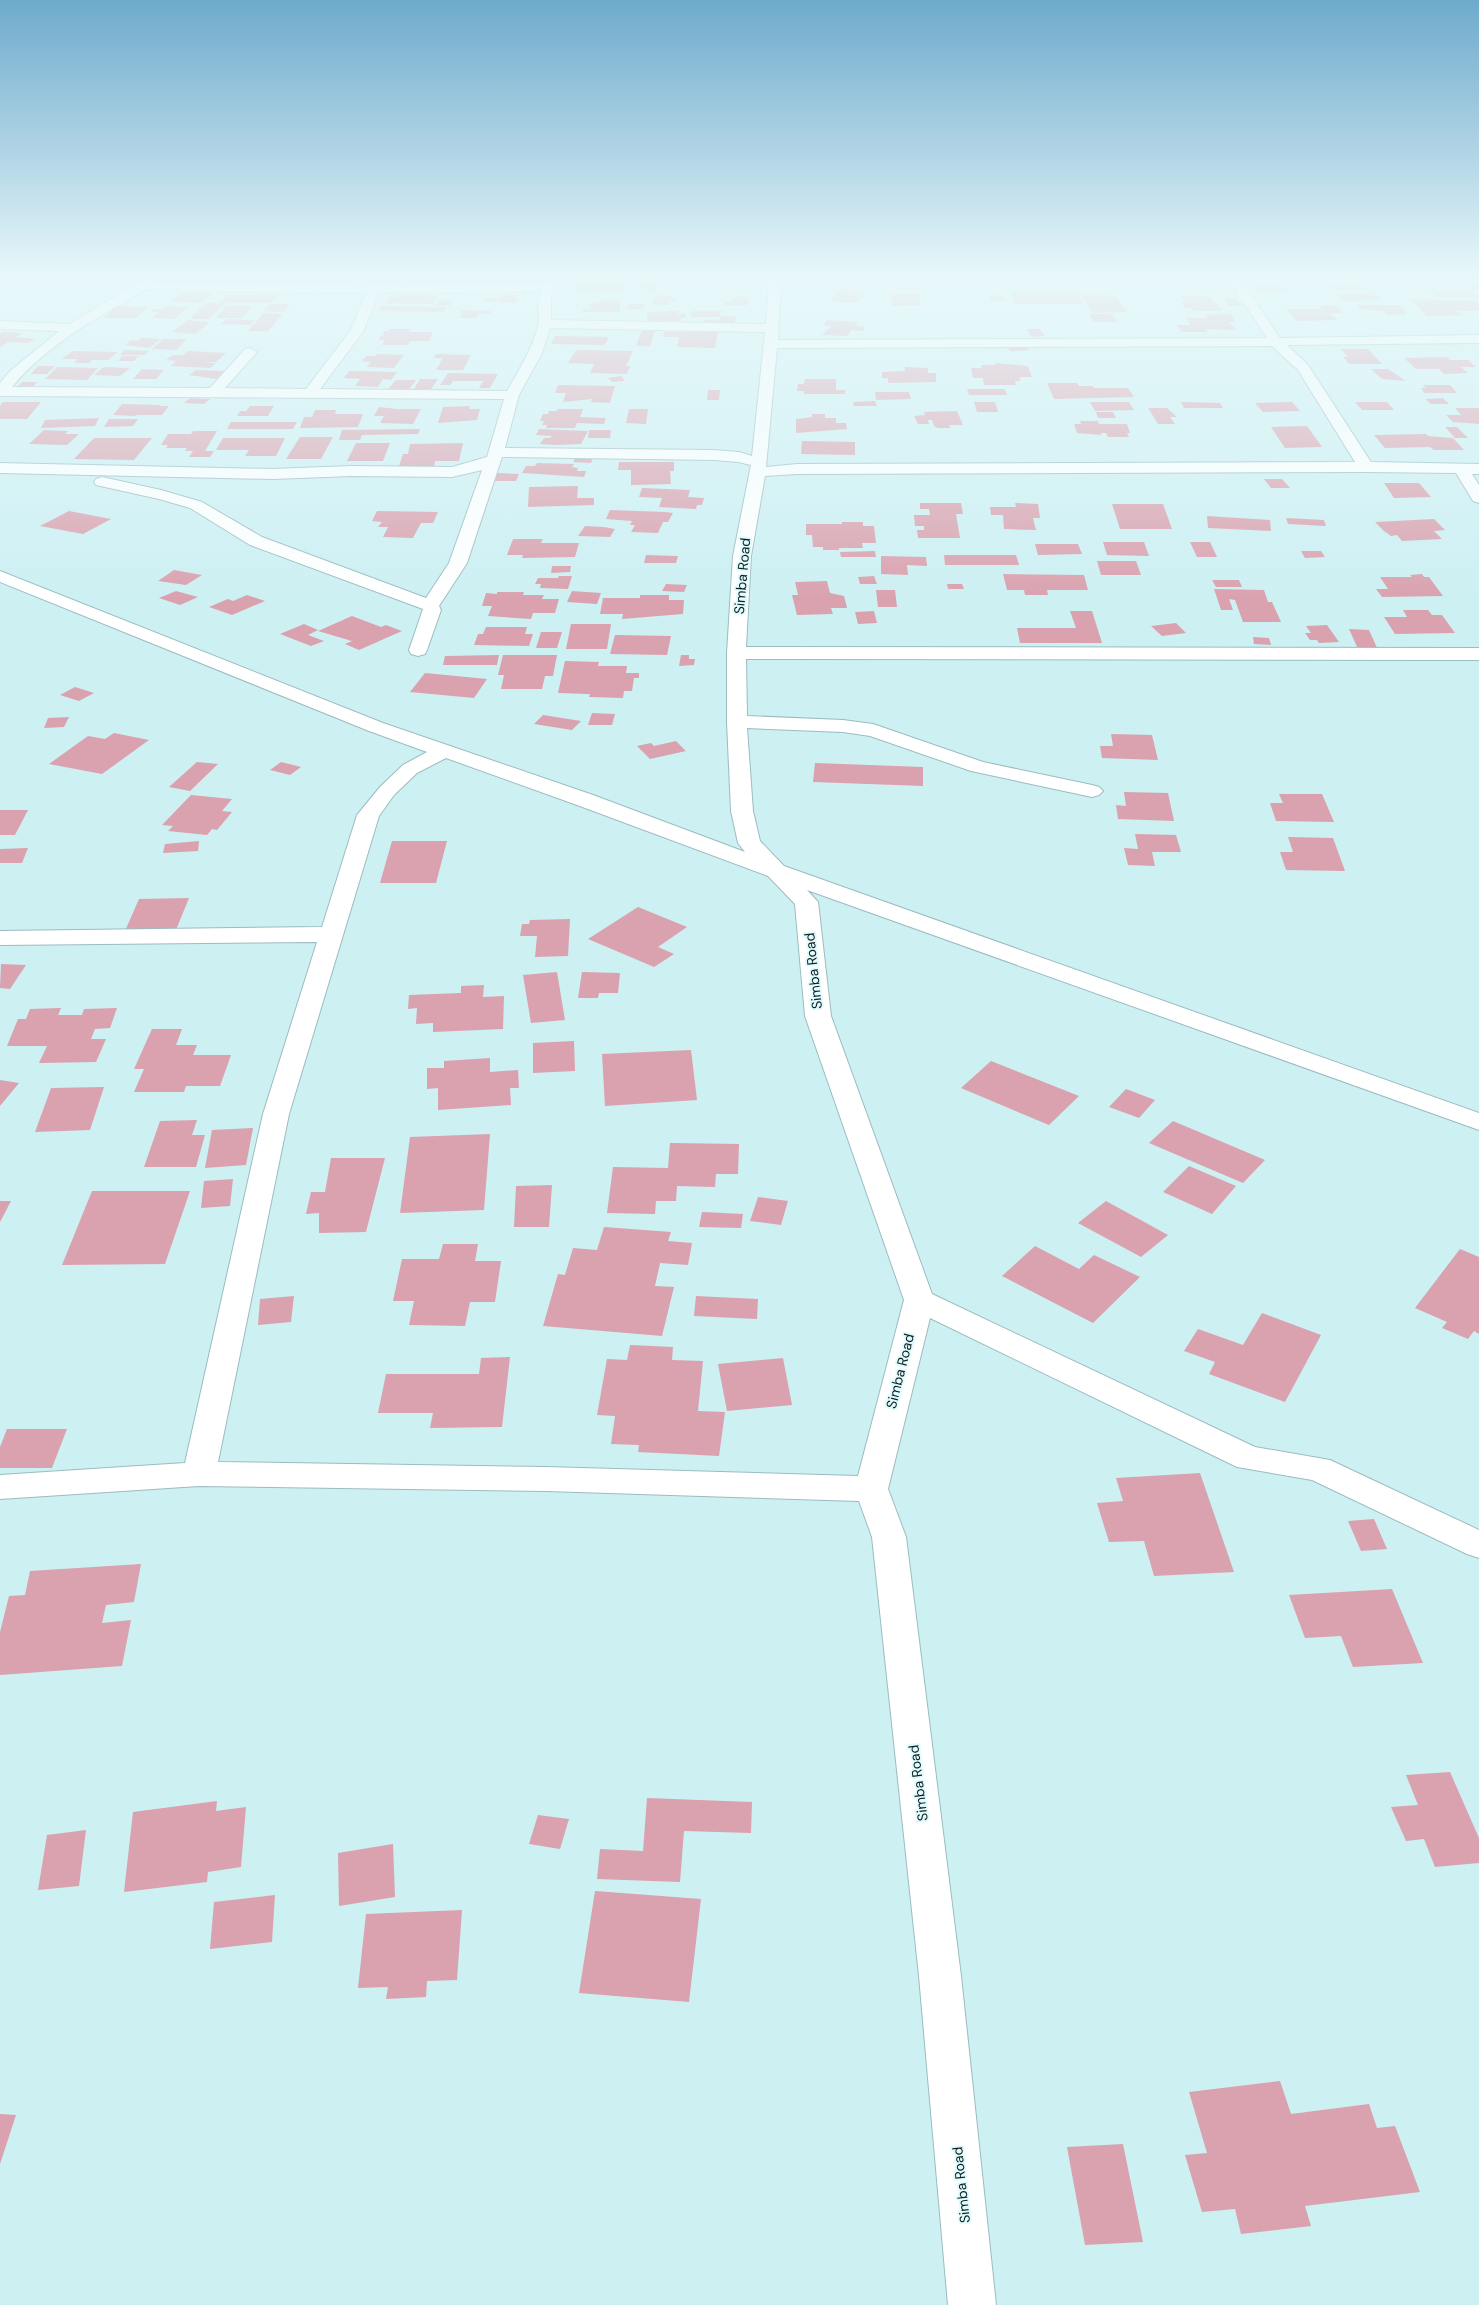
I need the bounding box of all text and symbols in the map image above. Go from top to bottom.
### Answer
street label: Simba Road [730,537,754,615]
street label: Simba Road [800,932,826,1010]
street label: Simba Road [882,1332,918,1410]
street label: Simba Road [904,1744,932,1822]
street label: Simba Road [948,2146,974,2224]

